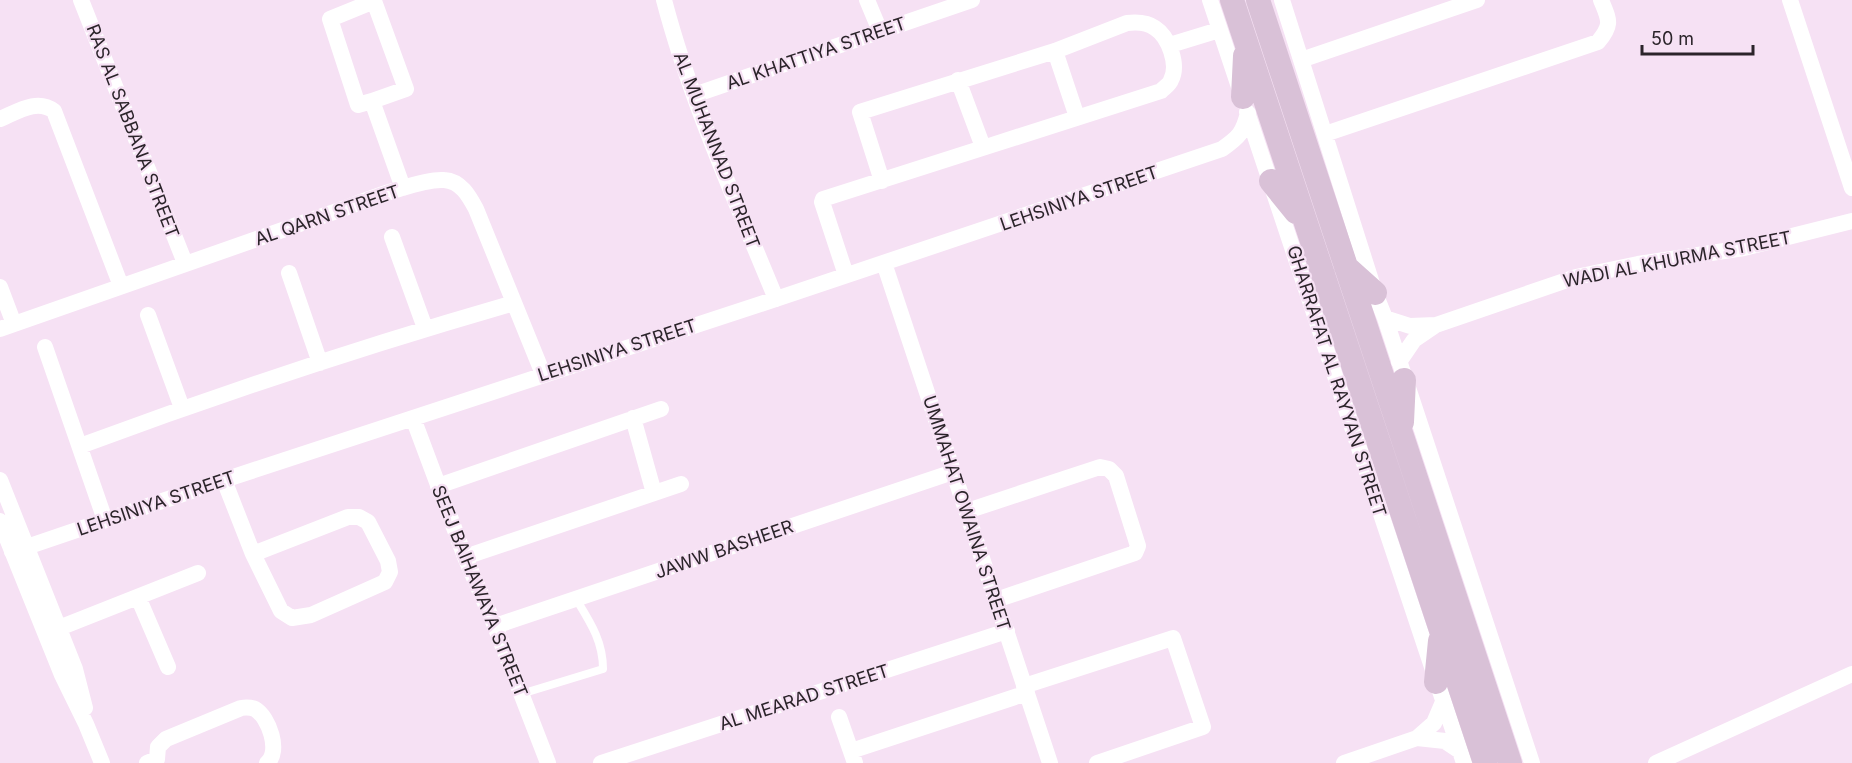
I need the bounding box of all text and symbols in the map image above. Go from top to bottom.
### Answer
street label: AL KHATTIYA STREET [723,12,909,94]
scale bar [1642,18,1753,56]
street label: RAS AL SABBANA STREET [82,21,184,241]
text: 50 m [1651,28,1694,49]
street label: AL MUHANNAD STREET [670,49,764,251]
street label: LEHSINIYA STREET [997,161,1161,235]
street label: AL QARN STREET [252,180,402,250]
street label: WADI AL KHURMA STREET [1561,227,1793,291]
street label: GHARRAFAT AL RAYYAN STREET [1283,243,1391,519]
street label: LEHSINIYA STREET [535,314,699,386]
street label: UMMAHAT OWAINA STREET [919,393,1015,633]
street label: LEHSINIYA STREET [74,466,238,540]
street label: SEEJ BAIHAWAYA STREET [428,482,532,700]
street label: JAWW BASHEER [652,515,796,582]
street label: AL MEARAD STREET [716,660,892,734]

